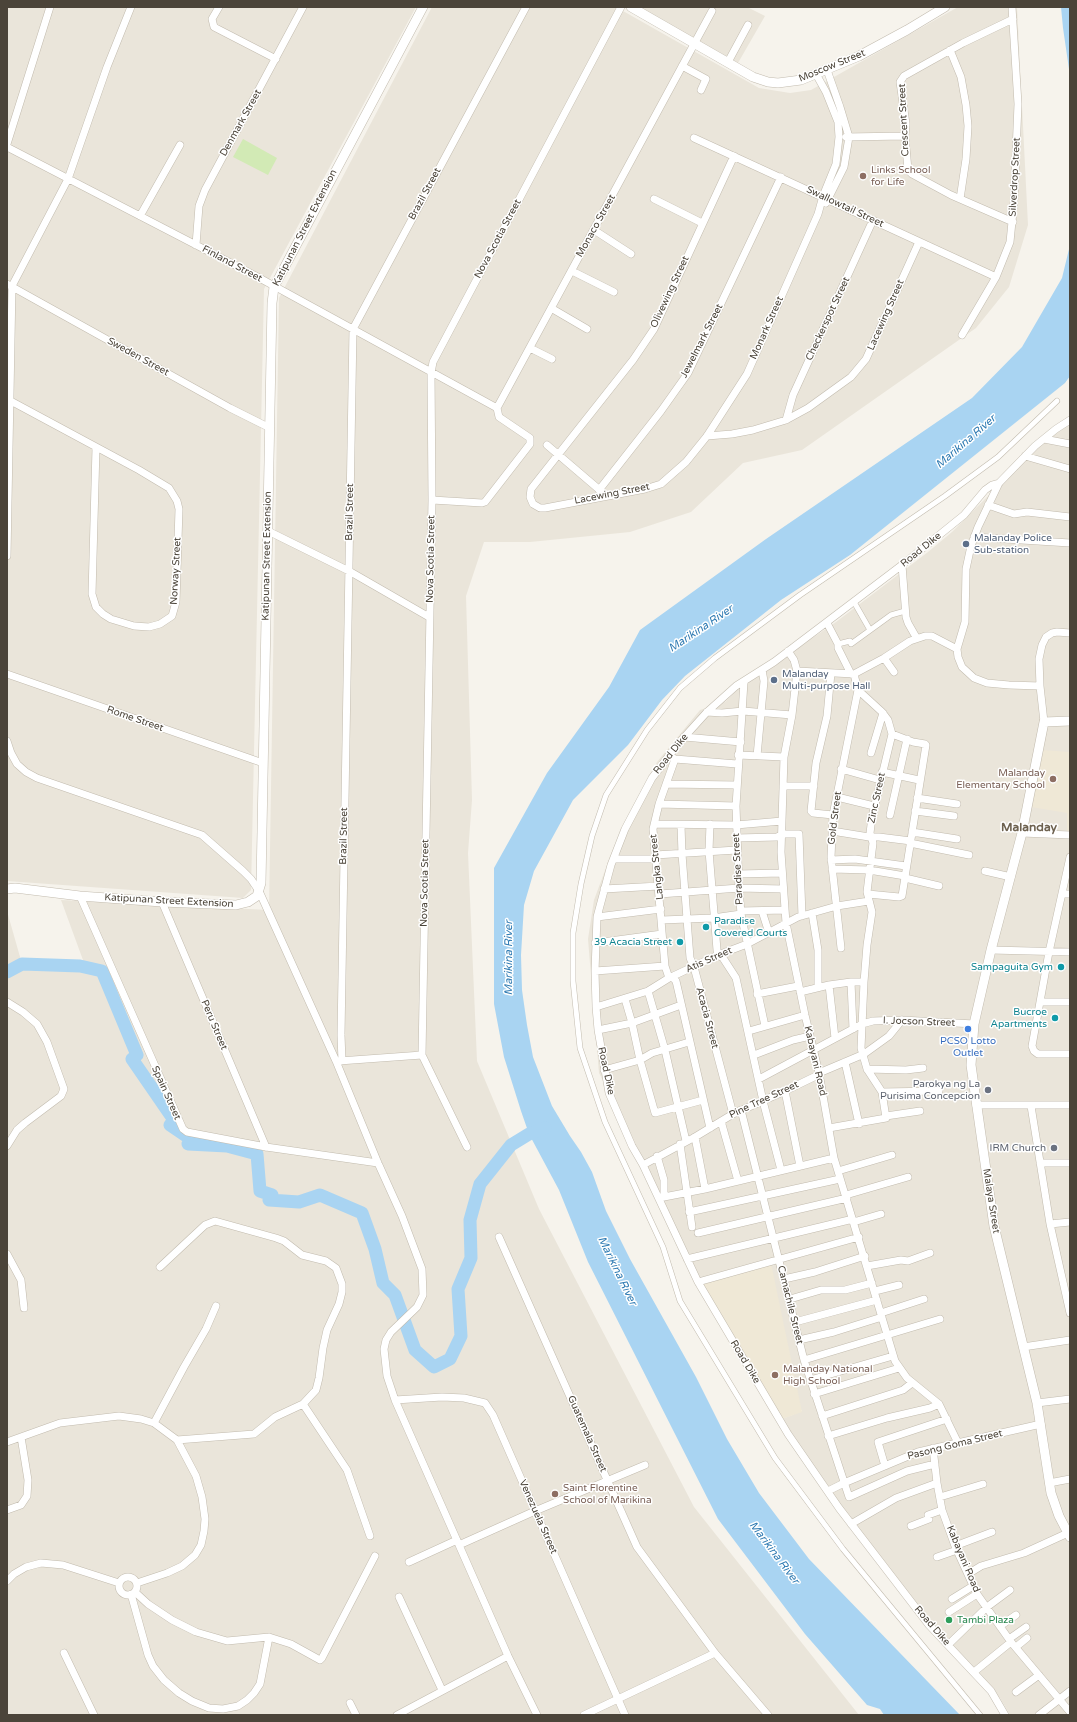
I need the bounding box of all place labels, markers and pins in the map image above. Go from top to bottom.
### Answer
place label: Links School for Life [871,164,930,188]
marker: Links School for Life [858,171,868,181]
place label: Malanday Police Sub-station [974,532,1052,556]
marker: Malanday Police Sub-station [961,539,971,549]
place label: Malanday Multi-purpose Hall [782,668,870,692]
marker: Malanday Multi-purpose Hall [769,675,779,685]
place label: Malanday Elementary School [956,767,1045,790]
marker: Malanday Elementary School [1048,774,1058,784]
place label: Paradise Covered Courts [714,915,787,938]
marker: Paradise Covered Courts [701,922,711,932]
place label: 39 Acacia Street [594,936,672,948]
marker: 39 Acacia Street [675,937,685,947]
place label: Sampaguita Gym [971,961,1053,973]
marker: Sampaguita Gym [1056,962,1066,972]
place label: Bucroe Apartments [991,1006,1047,1030]
marker: Bucroe Apartments [1050,1013,1060,1023]
marker: PCSO Lotto Outlet [963,1024,973,1034]
place label: PCSO Lotto Outlet [940,1035,996,1058]
place label: Parokya ng La Purisima Concepcion [880,1078,980,1102]
marker: Parokya ng La Purisima Concepcion [983,1085,993,1095]
place label: IRM Church [990,1142,1046,1154]
marker: IRM Church [1049,1143,1059,1153]
place label: Malanday National High School [783,1363,872,1386]
marker: Malanday National High School [770,1370,780,1380]
place label: Saint Florentine School of Marikina [563,1482,652,1506]
marker: Saint Florentine School of Marikina [550,1489,560,1499]
place label: Tambi Plaza [957,1614,1014,1626]
marker: Tambi Plaza [944,1615,954,1625]

